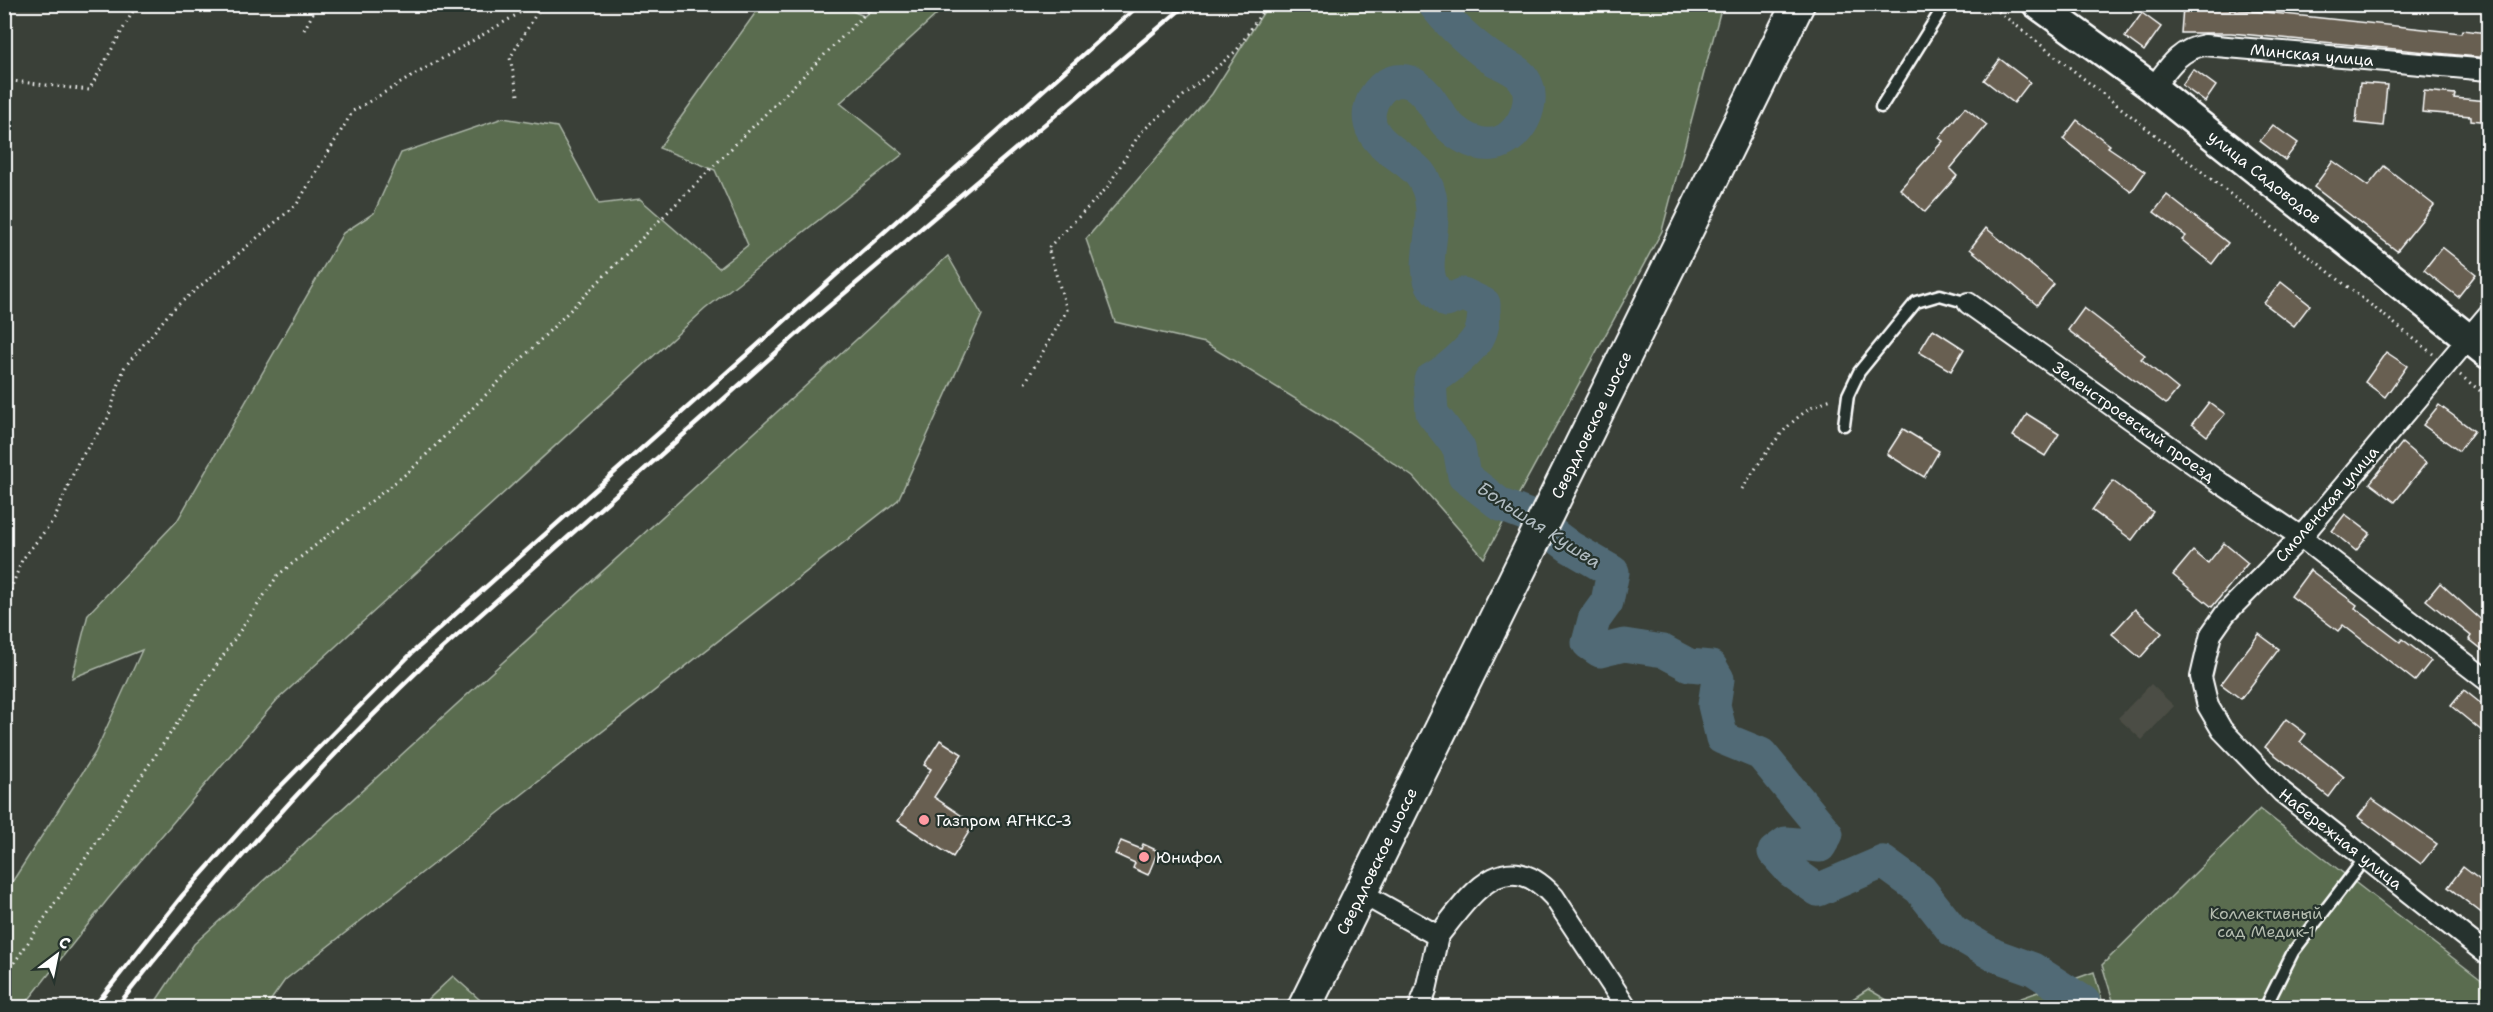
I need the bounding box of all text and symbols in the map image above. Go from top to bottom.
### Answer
street label: Минская улица [2249,39,2375,70]
street label: улица Садоводов [2204,125,2326,228]
street label: Свердловское шоссе [1546,348,1636,502]
street label: Зеленстроевский проезд [2049,356,2220,487]
street label: Смоленская улица [2271,442,2383,566]
water label: Большая Кушва [1473,476,1605,574]
street label: Набережная улица [2275,783,2407,894]
street label: Свердловское шоссе [1331,784,1421,938]
place label: Газпром АГНКС-3 [936,810,1072,831]
marker: Газпром АГНКС-3 [917,813,931,827]
place label: Юнифол [1156,847,1222,868]
marker: Юнифол [1137,850,1151,864]
park label: Коллективный сад Медик-1 [2210,903,2322,942]
north arrow [27,925,87,985]
text: С [55,931,75,954]

